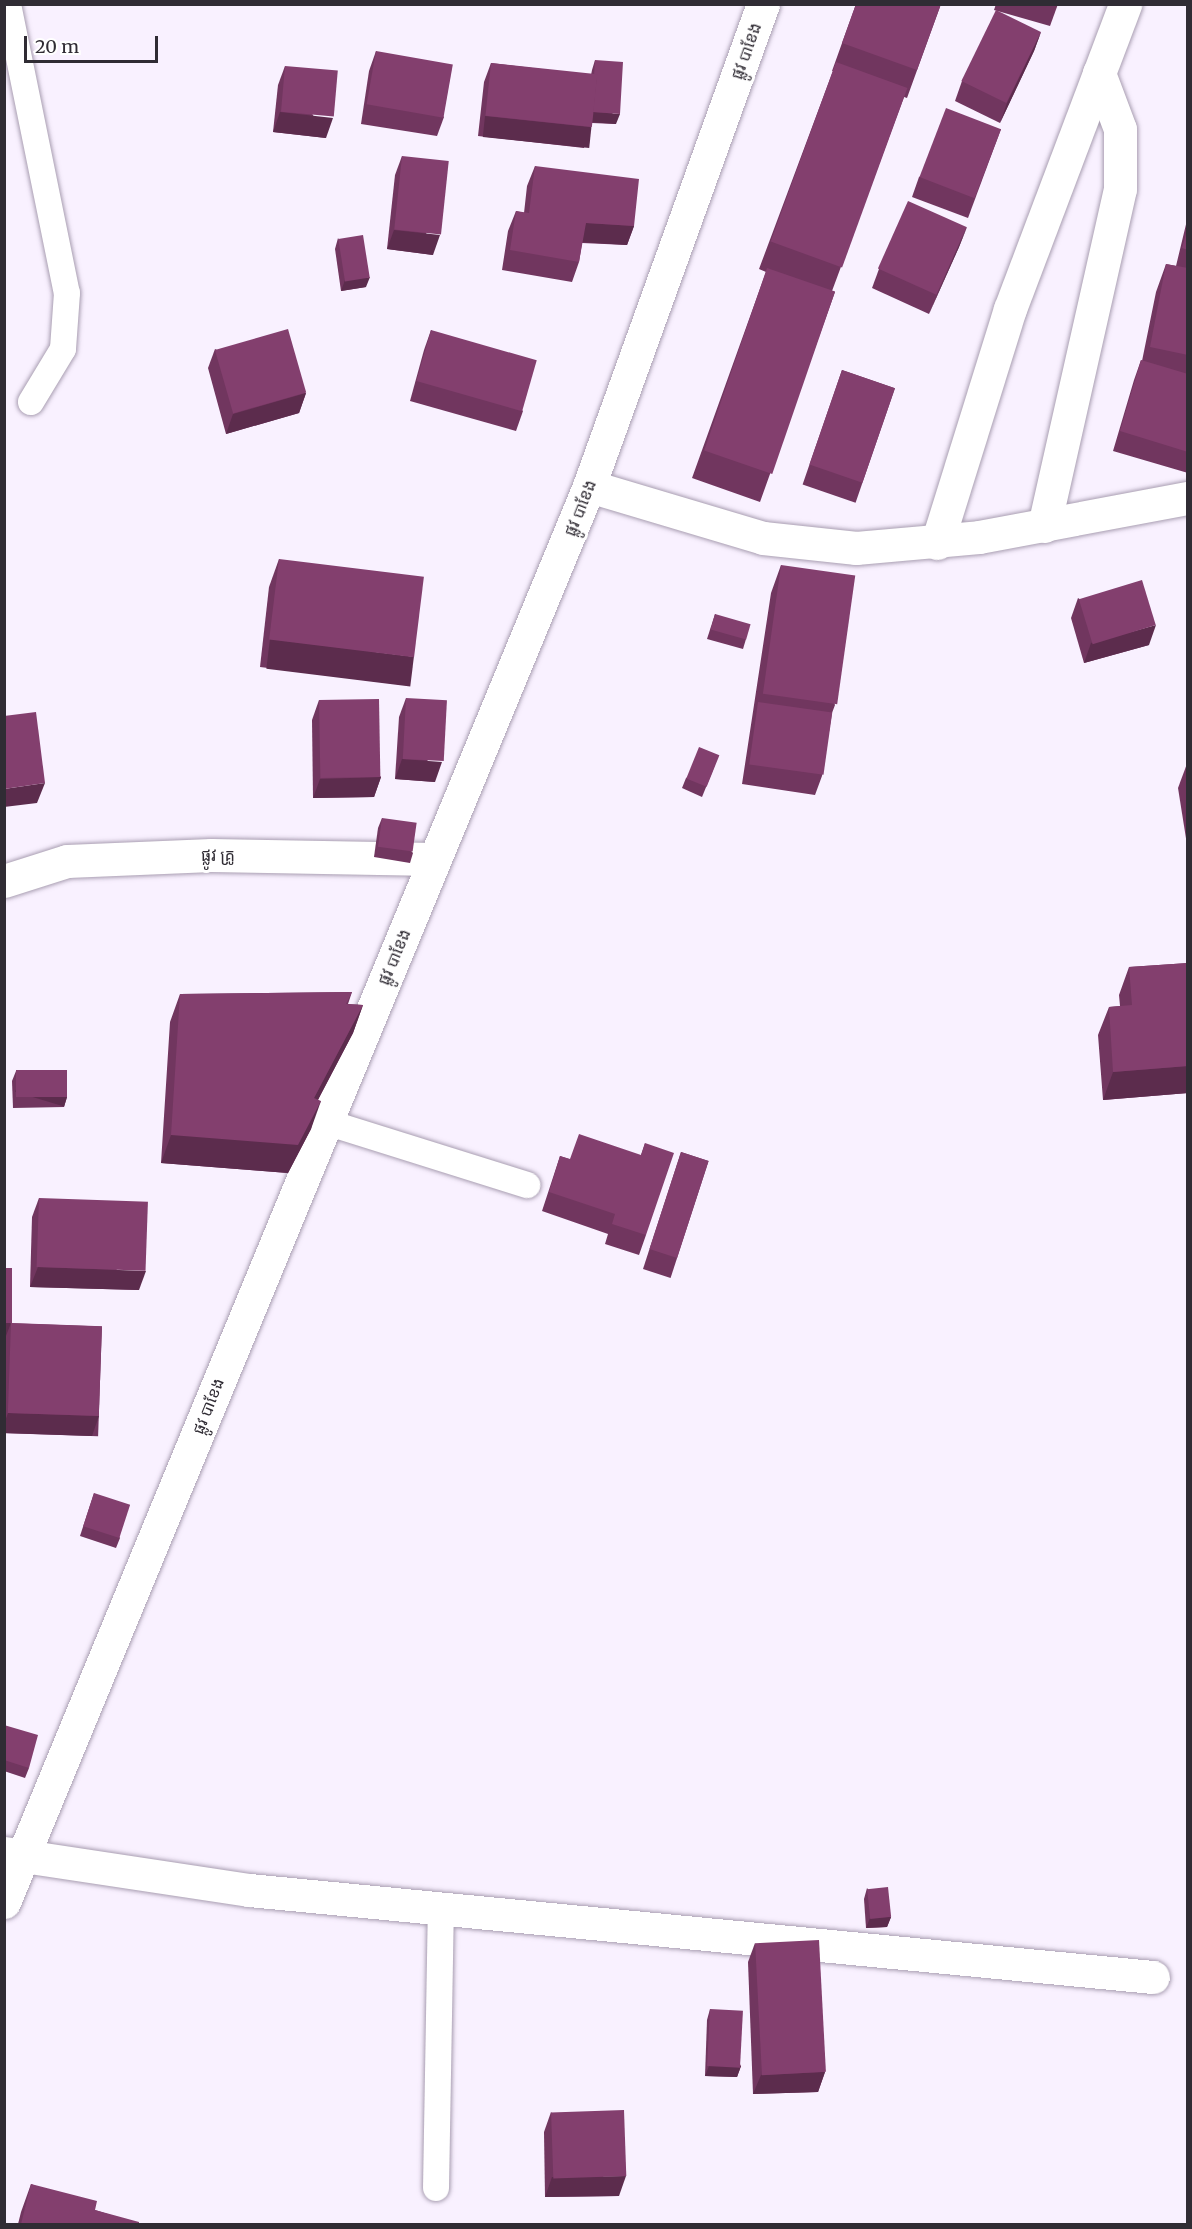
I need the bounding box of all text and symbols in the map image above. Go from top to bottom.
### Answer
street label: ផ្លូវ បាខែង [727,20,765,82]
scale bar [27,24,160,62]
text: 20 m [35,35,79,58]
street label: ផ្លូវ បាខែង [560,477,600,539]
street label: ផ្លូវ គ្រូ [201,845,235,865]
street label: ផ្លូវ បាខែង [374,926,414,988]
street label: ផ្លូវ បាខែង [188,1375,228,1437]

